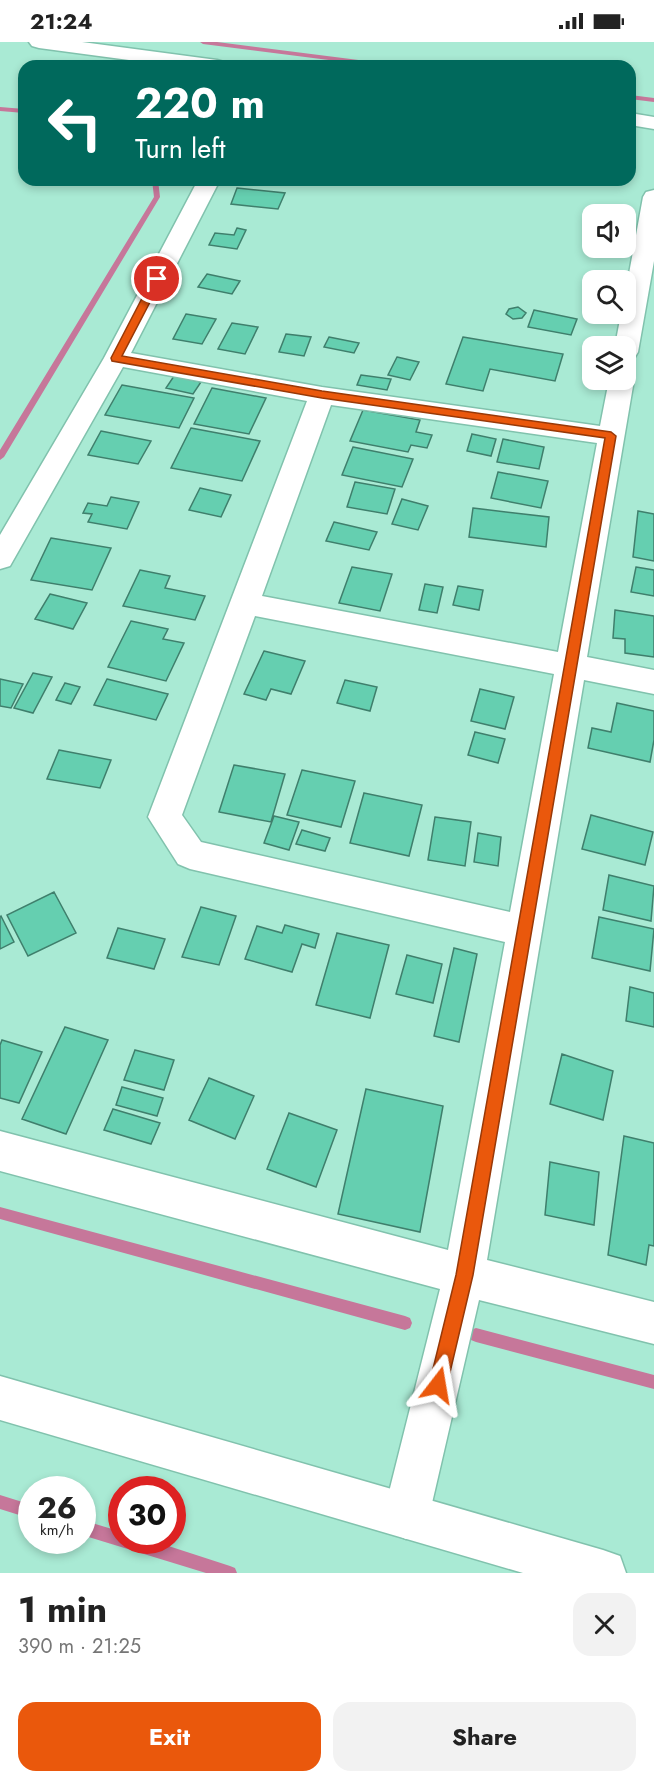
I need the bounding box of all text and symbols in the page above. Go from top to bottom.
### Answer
text: 21:24 [30,5,93,37]
text: 220 m [135,73,265,134]
icon: left [36,84,114,162]
text: Turn left [135,129,225,168]
map controls [582,204,636,390]
button: sound [582,204,636,258]
pin [131,253,182,304]
icon: arrive [140,262,173,295]
button: search [582,270,636,324]
button: layers [582,336,636,390]
position arrow [406,1353,470,1417]
speed limit sign: 30 [108,1476,186,1554]
text: 26 [37,1486,77,1529]
text: km/h [40,1519,74,1541]
text: 1 min [18,1583,107,1635]
button: close [573,1593,636,1656]
text: 390 m · 21:25 [18,1632,141,1661]
button: Exit [18,1702,321,1771]
button: Share [333,1702,636,1771]

